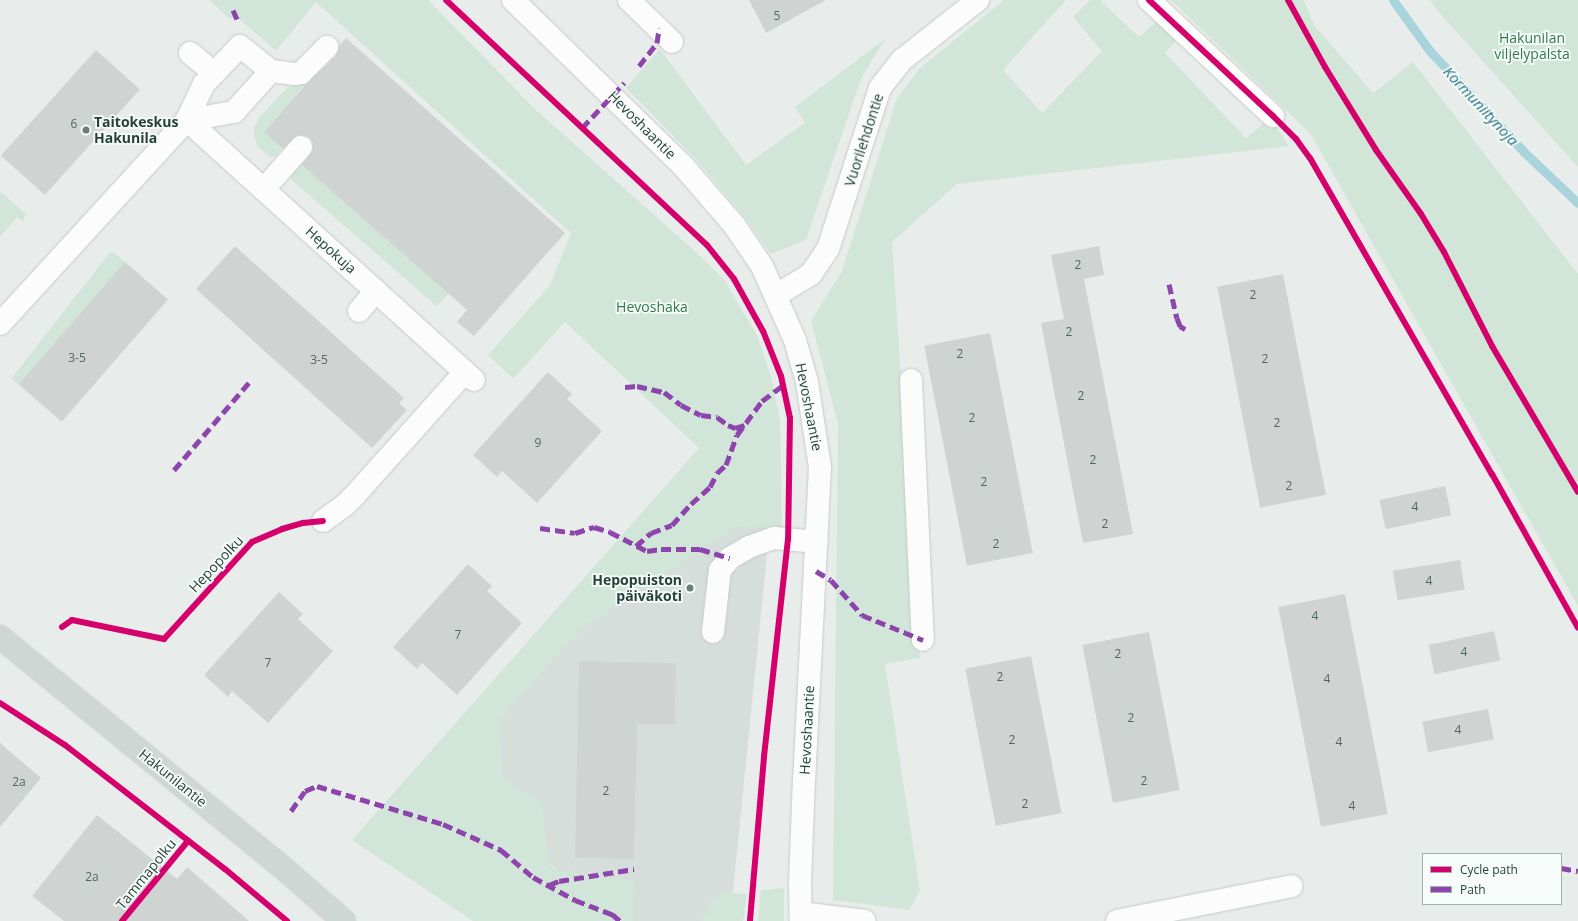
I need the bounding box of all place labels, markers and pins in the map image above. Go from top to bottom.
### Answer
place label: Taitokeskus Hakunila [94,114,178,146]
marker: Taitokeskus Hakunila [81,125,91,135]
place label: Hepopuiston päiväkoti [592,572,682,604]
marker: Hepopuiston päiväkoti [685,583,695,593]

